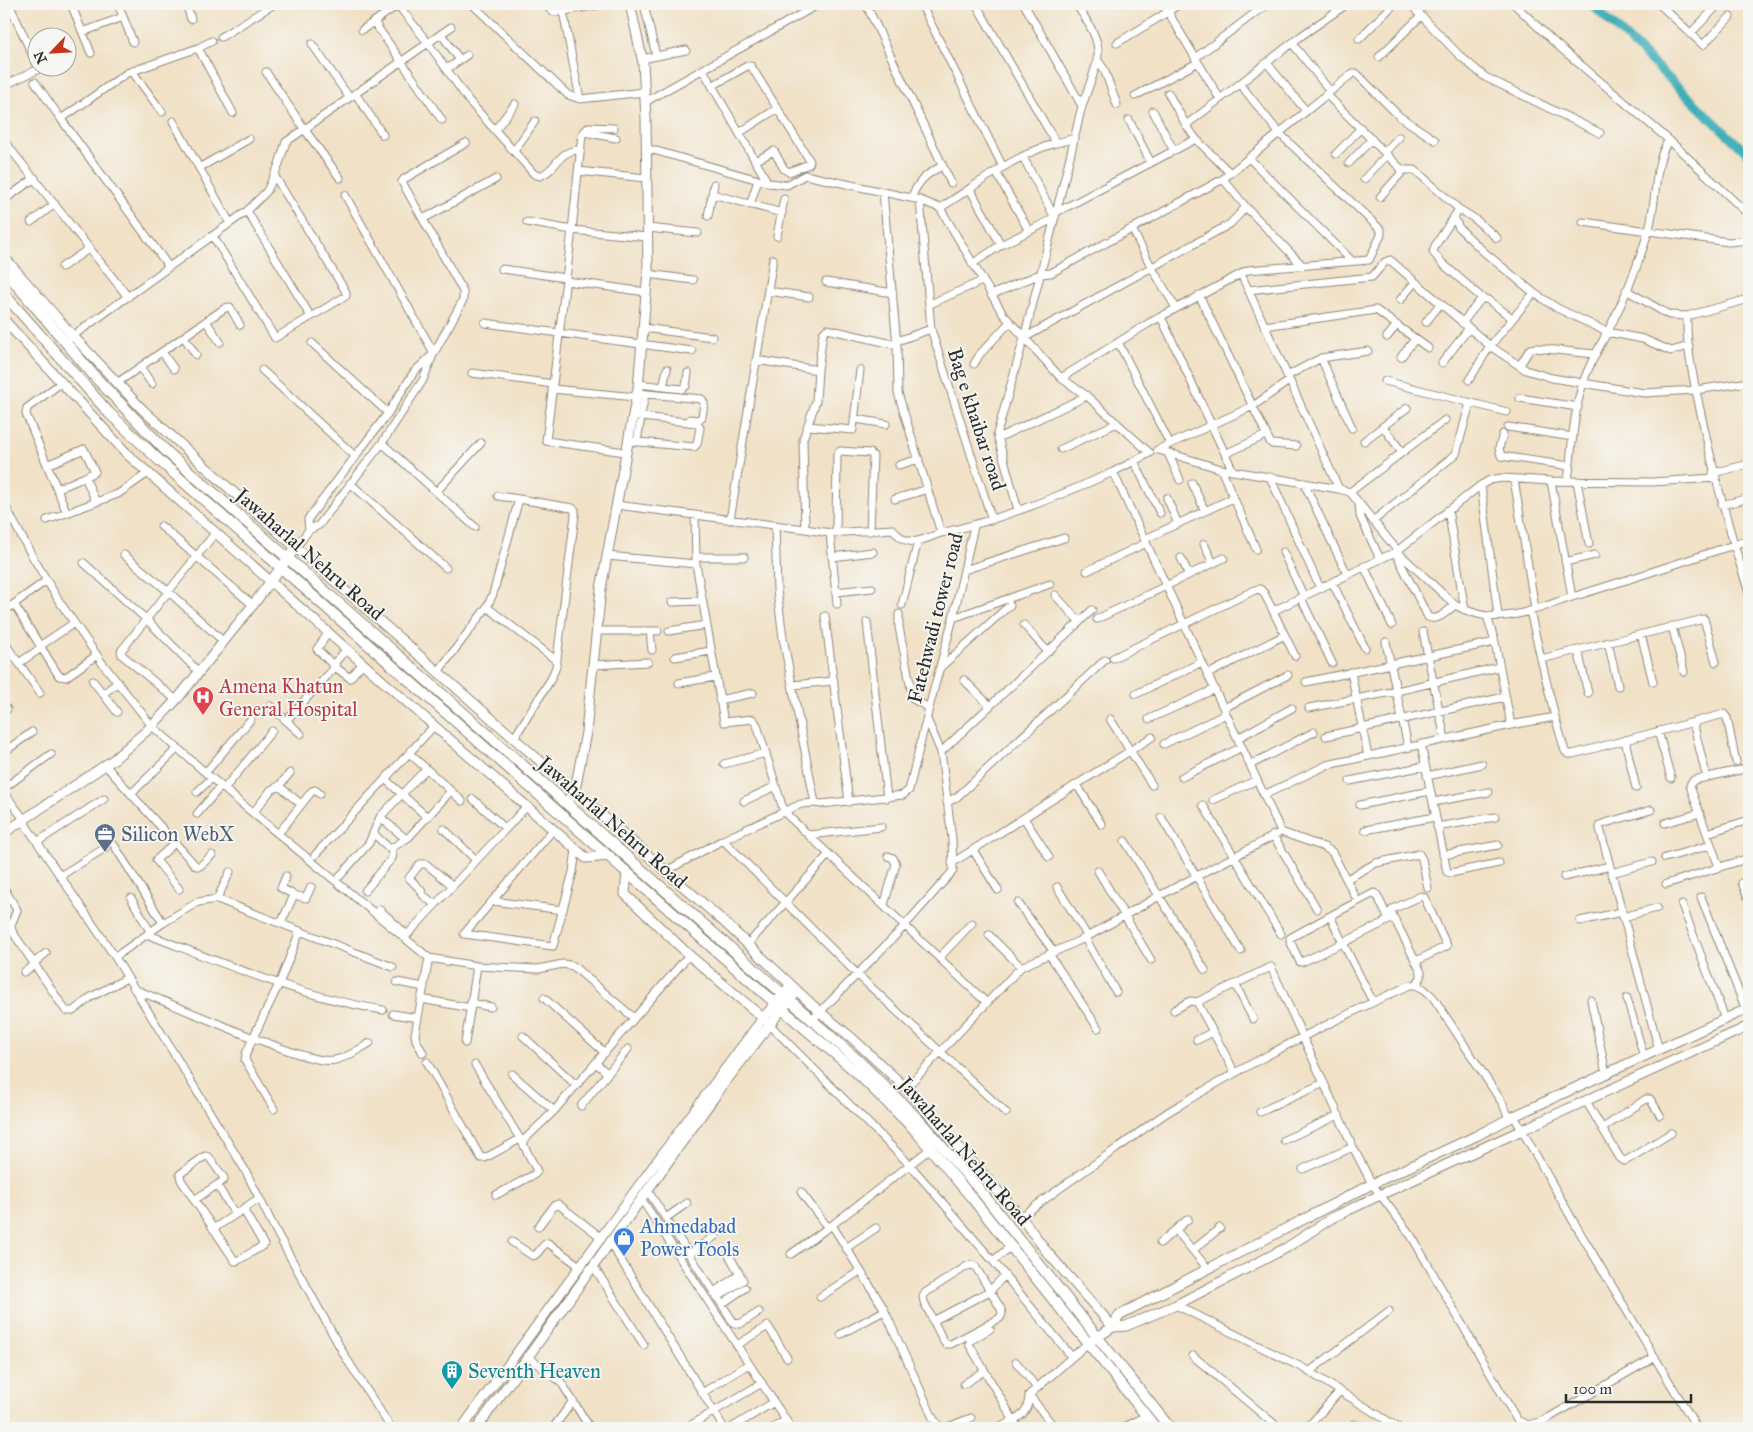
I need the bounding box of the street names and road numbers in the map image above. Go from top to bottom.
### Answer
street label: Bag e khaibar road [942,345,1011,494]
street label: Jawaharlal Nehru Road [229,482,389,626]
street label: Fatehwadi tower road [902,530,968,706]
street label: Jawaharlal Nehru Road [532,750,692,894]
street label: Jawaharlal Nehru Road [892,1070,1036,1231]

